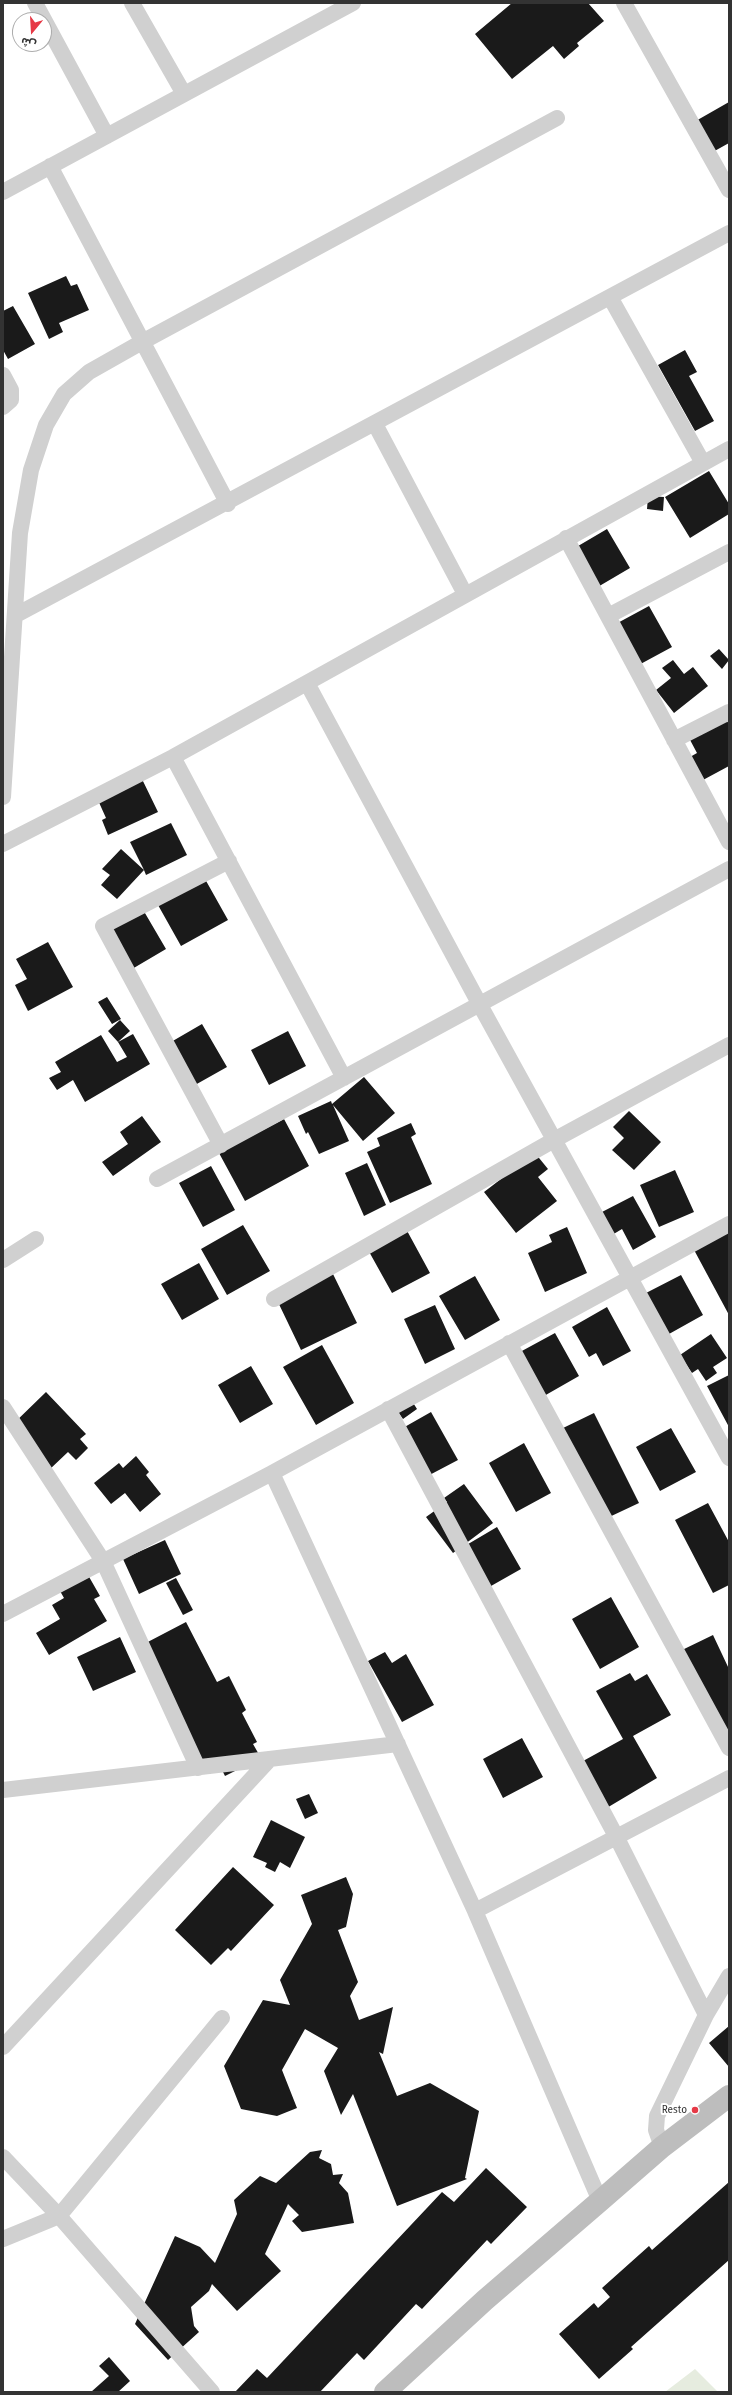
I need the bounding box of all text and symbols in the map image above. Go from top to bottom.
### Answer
north arrow [12,12,52,52]
text: ش [19,34,38,51]
place label: Resto [662,2104,687,2116]
marker: Resto [690,2105,700,2115]

